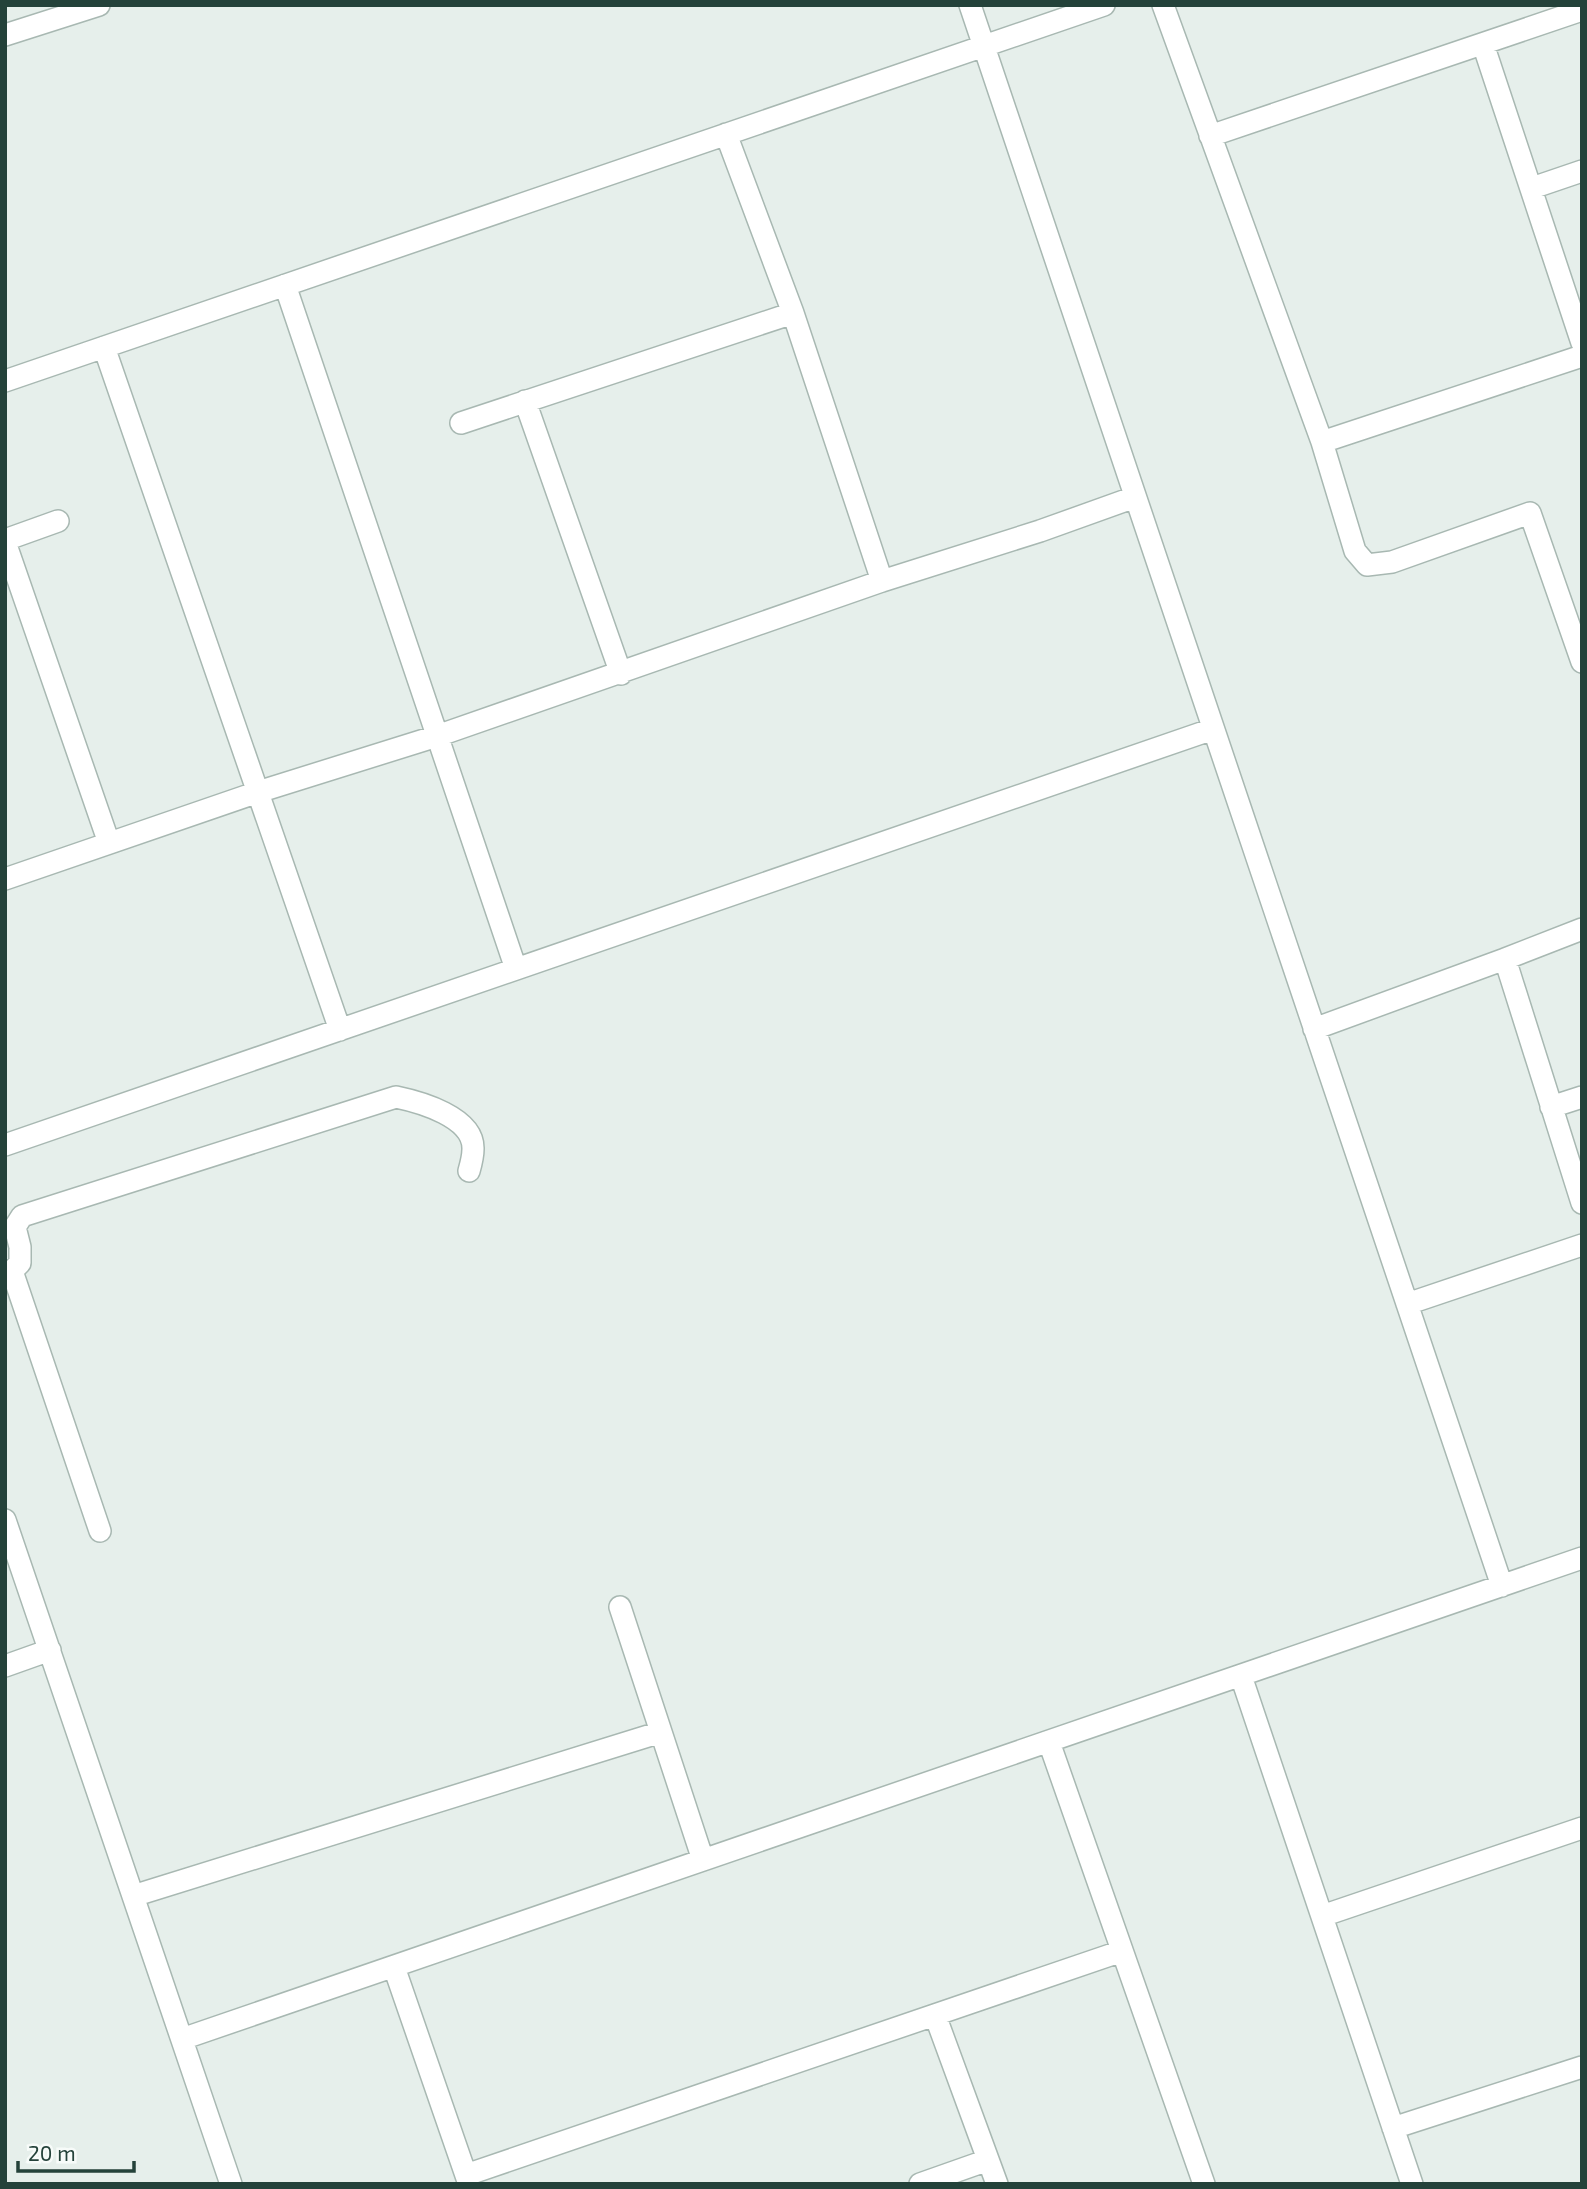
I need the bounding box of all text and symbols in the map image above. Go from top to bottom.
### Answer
scale bar [18,2130,133,2174]
text: 20 m [28,2140,76,2165]

